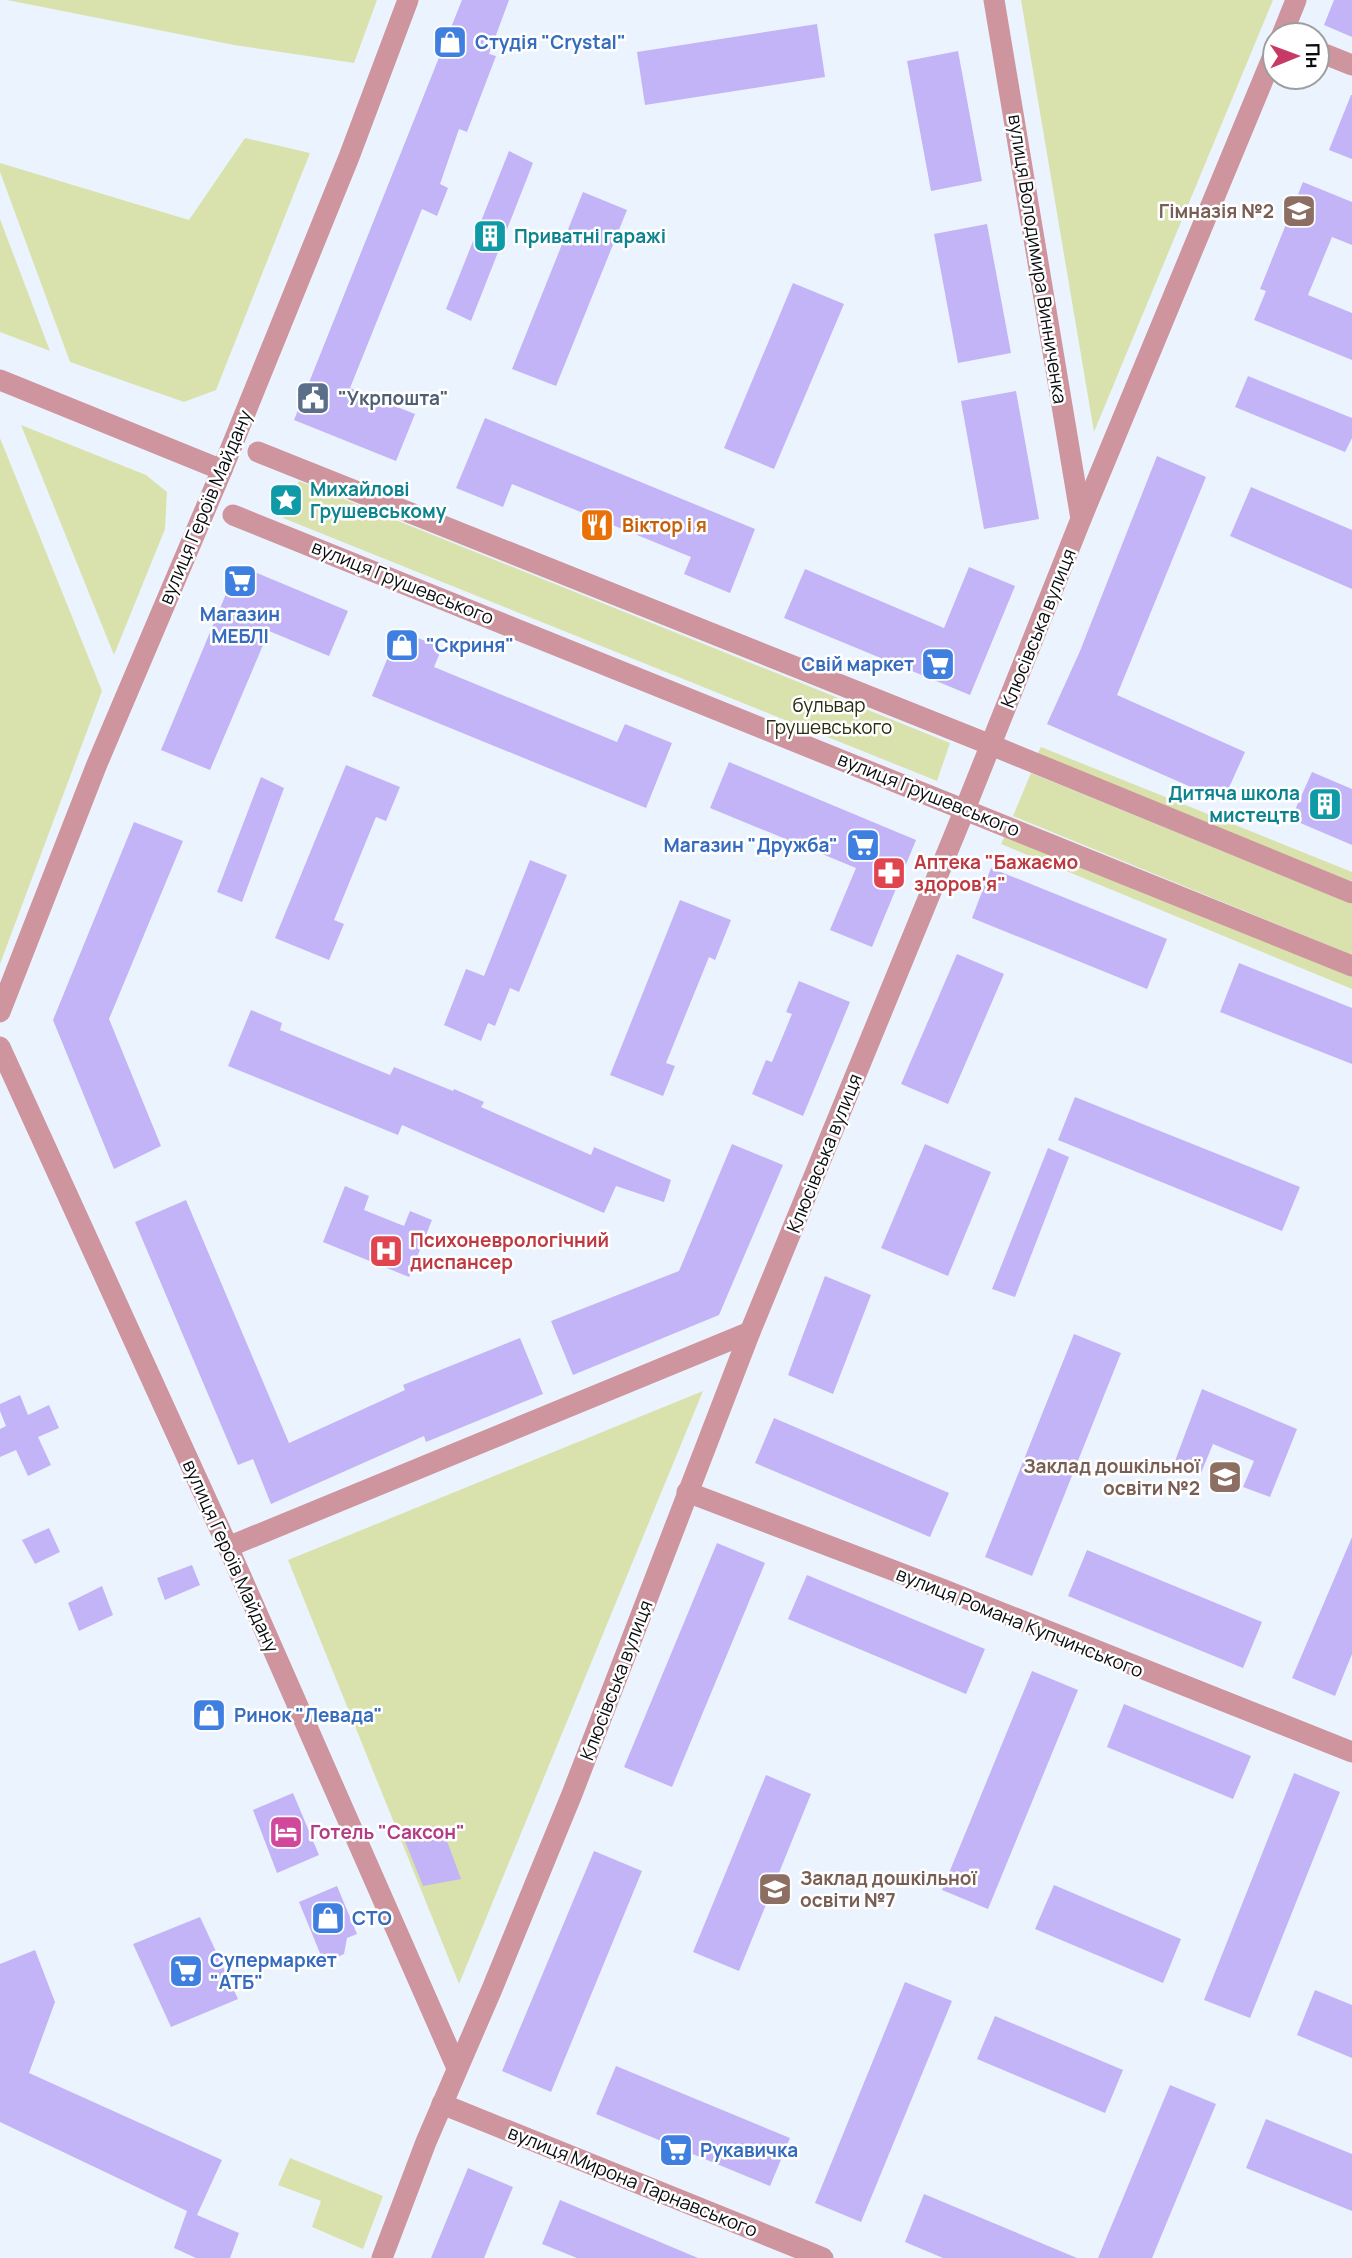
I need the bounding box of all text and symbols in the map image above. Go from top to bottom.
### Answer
north arrow [1261,21,1331,91]
shop icon: Студія "Crystal" [431,23,469,61]
place label: Студія "Crystal" [475,29,626,55]
text: Пн [1300,43,1326,69]
street label: вулиця Володимира Винниченка [1002,112,1074,406]
school or university icon: Гімназія №2 [1280,192,1318,230]
place label: Гімназія №2 [1159,198,1274,224]
building icon: Приватні гаражі [471,217,509,255]
place label: Приватні гаражі [514,223,666,249]
public building icon: "Укрпошта" [294,379,332,417]
place label: "Укрпошта" [338,385,449,411]
street label: вулиця Героїв Майдану [152,406,258,608]
place label: Михайлові Грушевському [310,476,447,524]
place icon: Михайлові Грушевському [267,481,305,519]
restaurant icon: Віктор і я [578,506,616,544]
place label: Віктор і я [622,512,707,538]
street label: вулиця Грушевського [308,534,498,630]
street label: Клюсівська вулиця [994,545,1082,711]
supermarket icon: Магазин МЕБЛІ [221,562,259,600]
place label: Магазин МЕБЛІ [200,601,280,649]
shop icon: "Скриня" [383,626,421,664]
place label: "Скриня" [426,632,514,658]
supermarket icon: Свiй маркет [919,645,957,683]
place label: Свiй маркет [801,651,914,677]
park label: бульвар Грушевського [766,692,892,740]
street label: вулиця Грушевського [834,746,1024,842]
place label: Дитяча школа мистецтв [1168,780,1300,828]
building icon: Дитяча школа мистецтв [1306,785,1344,823]
supermarket icon: Магазин "Дружба" [844,826,882,864]
place label: Магазин "Дружба" [663,832,838,858]
place label: Аптека "Бажаємо здоров'я" [914,849,1078,897]
pharmacy icon: Аптека "Бажаємо здоров'я" [870,854,908,892]
street label: Клюсівська вулиця [780,1070,868,1236]
place label: Психоневрологічний диспансер [410,1227,609,1275]
hospital icon: Психоневрологічний диспансер [367,1232,405,1270]
place label: Заклад дошкільної освіти №2 [1023,1453,1201,1501]
street label: вулиця Героїв Майдану [177,1455,285,1657]
school or university icon: Заклад дошкільної освіти №2 [1206,1458,1244,1496]
street label: вулиця Романа Купчинського [893,1560,1147,1684]
street label: Клюсівська вулиця [573,1596,659,1764]
shop icon: Ринок "Левада" [190,1696,228,1734]
place label: Ринок "Левада" [234,1702,382,1728]
hotel icon: Готель "Саксон" [267,1813,305,1851]
place label: Готель "Саксон" [310,1819,465,1845]
place label: Заклад дошкільної освіти №7 [800,1865,978,1913]
school or university icon: Заклад дошкільної освіти №7 [756,1870,794,1908]
shop icon: СТО [309,1899,347,1937]
place label: СТО [352,1905,392,1931]
place label: Супермаркет "АТБ" [210,1947,337,1995]
supermarket icon: Супермаркет "АТБ" [167,1952,205,1990]
street label: вулиця Мирона Тарнавського [504,2119,762,2243]
supermarket icon: Рукавичка [657,2131,695,2169]
place label: Рукавичка [700,2137,798,2163]

